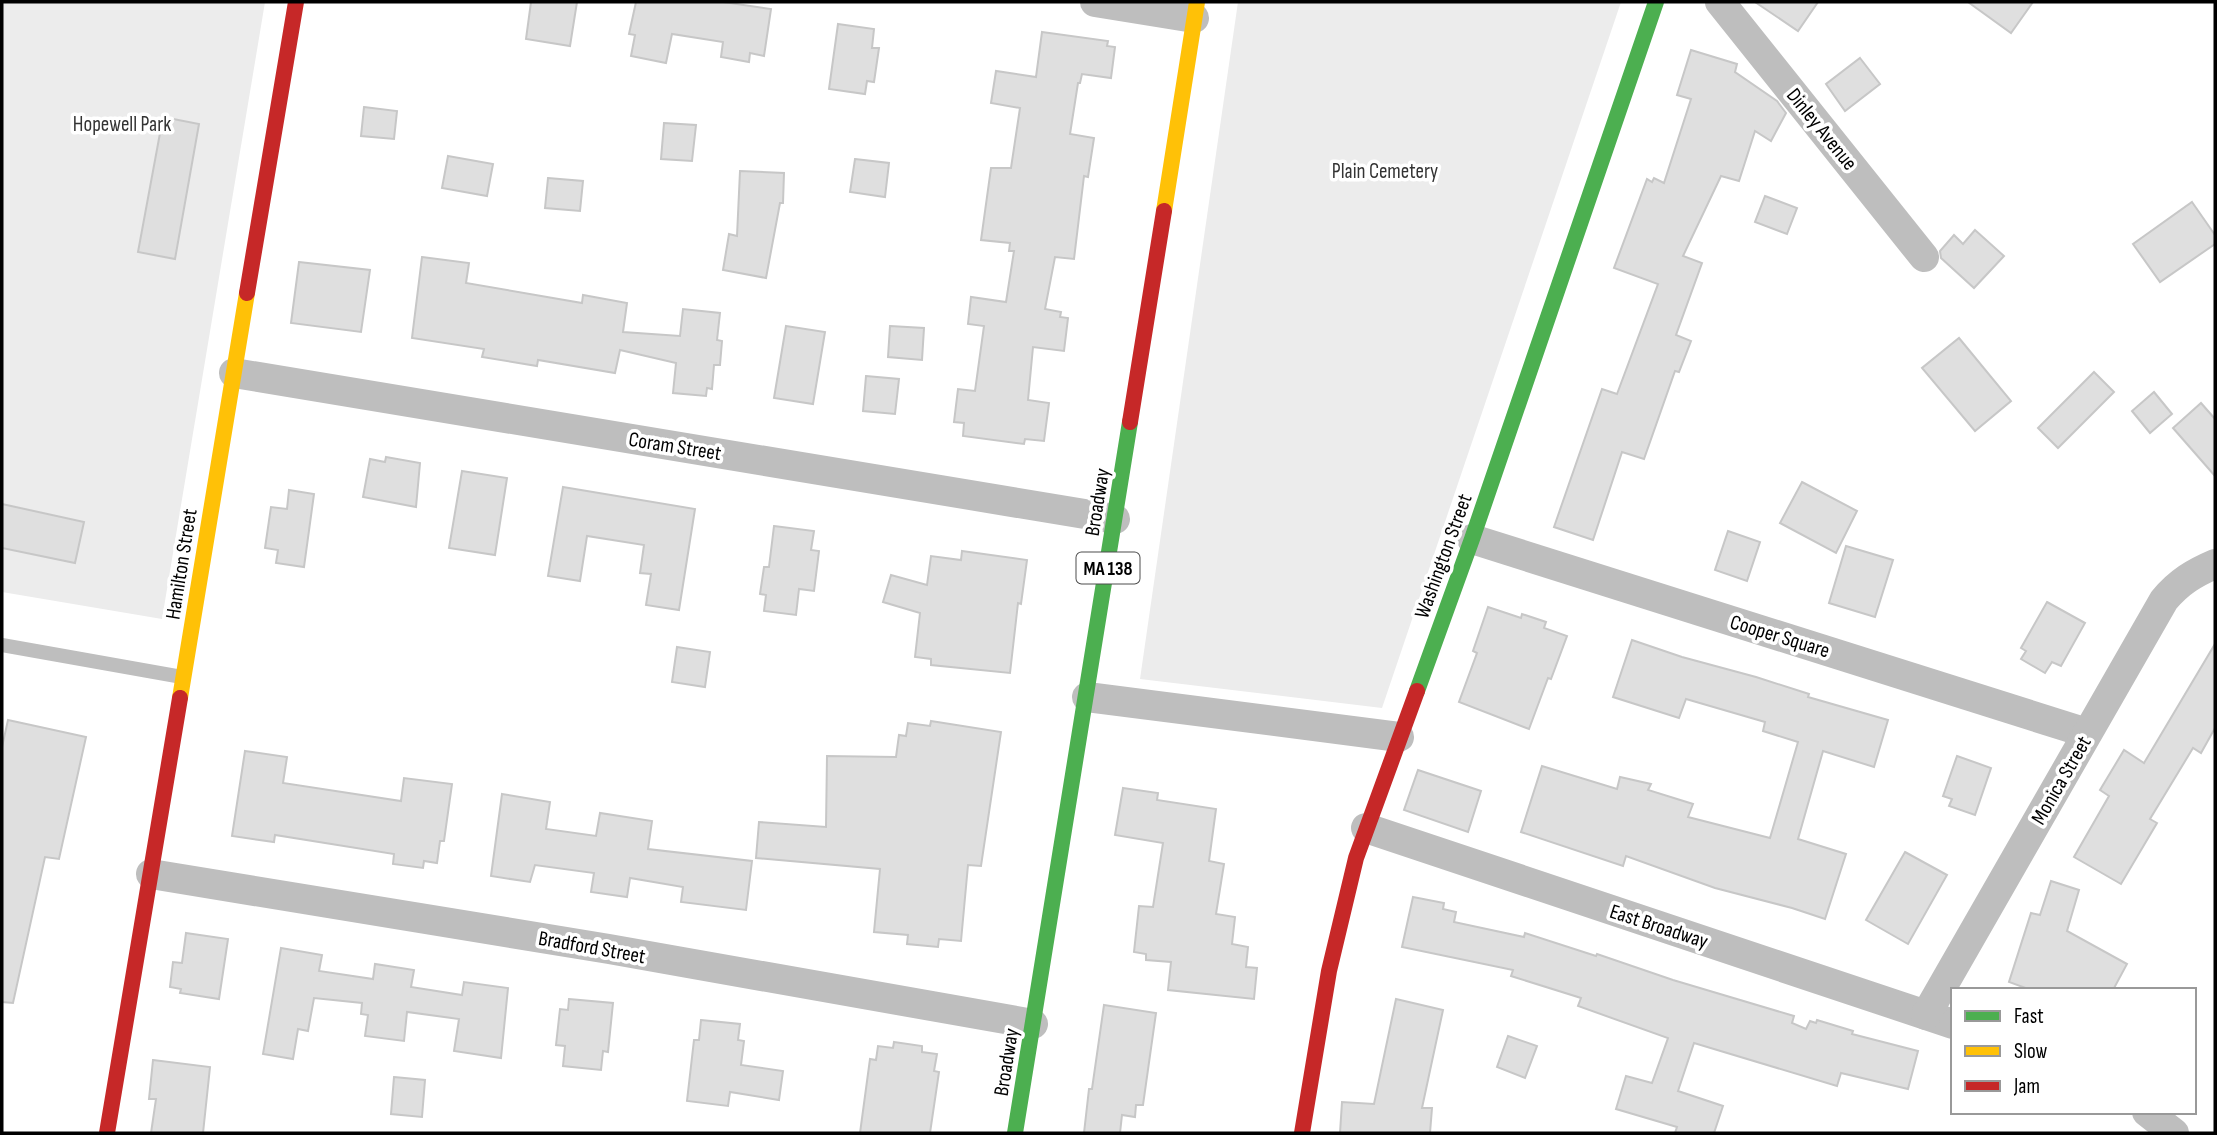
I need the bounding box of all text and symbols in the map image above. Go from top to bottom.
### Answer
street label: Dinley Avenue [1781,83,1862,175]
park label: Hopewell Park [73,112,171,137]
park label: Plain Cemetery [1332,159,1438,184]
street label: Coram Street [627,427,723,466]
street label: Broadway [1080,466,1115,538]
street label: Washington Street [1409,491,1478,622]
street label: Hamilton Street [160,507,203,621]
road number: MA 138 [1076,552,1140,583]
street label: Cooper Square [1727,610,1833,663]
street label: Monica Street [2026,732,2097,829]
street label: East Broadway [1607,899,1711,954]
street label: Bradford Street [536,926,647,969]
legend [1951,988,2196,1114]
text: Fast [2014,1004,2044,1029]
street label: Broadway [989,1026,1024,1098]
text: Slow [2014,1039,2048,1064]
text: Jam [2013,1074,2040,1099]

